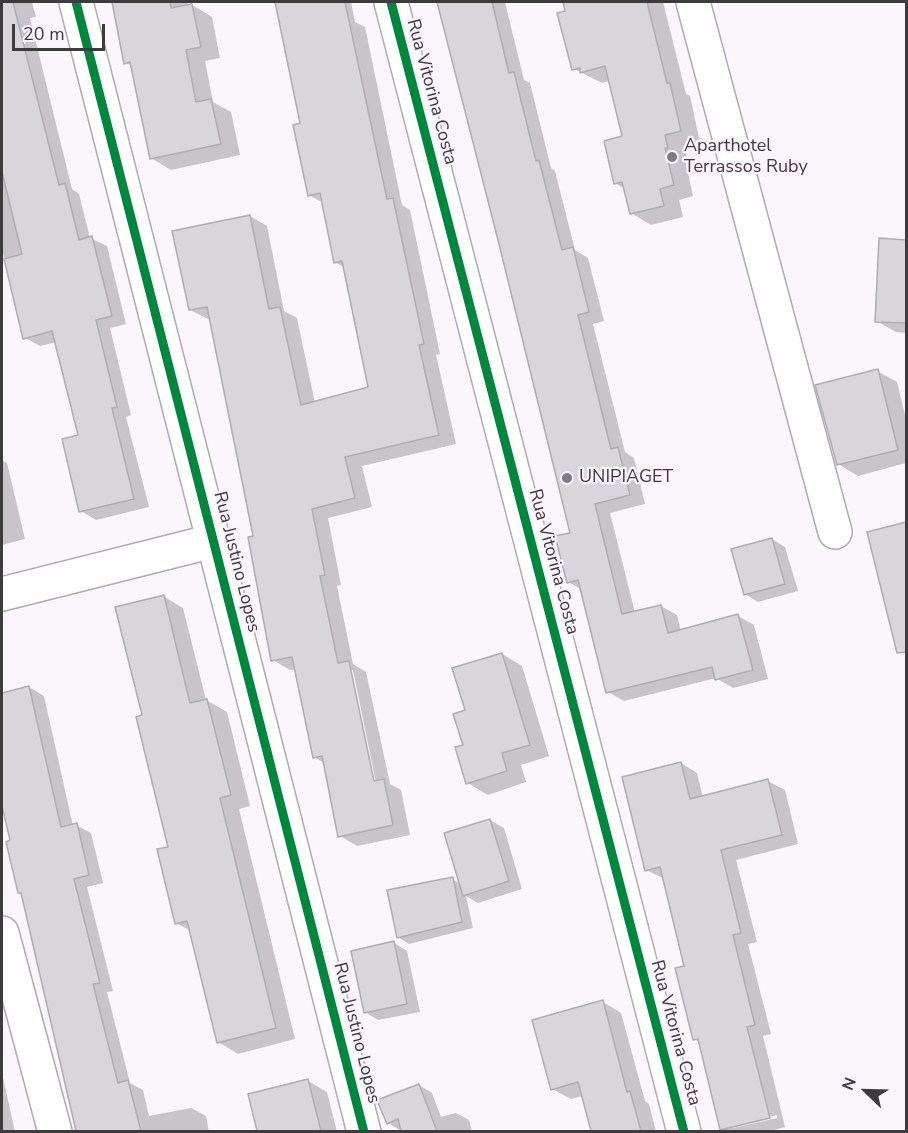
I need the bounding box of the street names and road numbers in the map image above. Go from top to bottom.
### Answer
street label: Rua Vitorina Costa [401,17,461,167]
street label: Rua Vitorina Costa [523,487,583,637]
street label: Rua Justino Lopes [208,489,264,635]
street label: Rua Vitorina Costa [645,958,705,1108]
street label: Rua Justino Lopes [328,960,384,1106]

